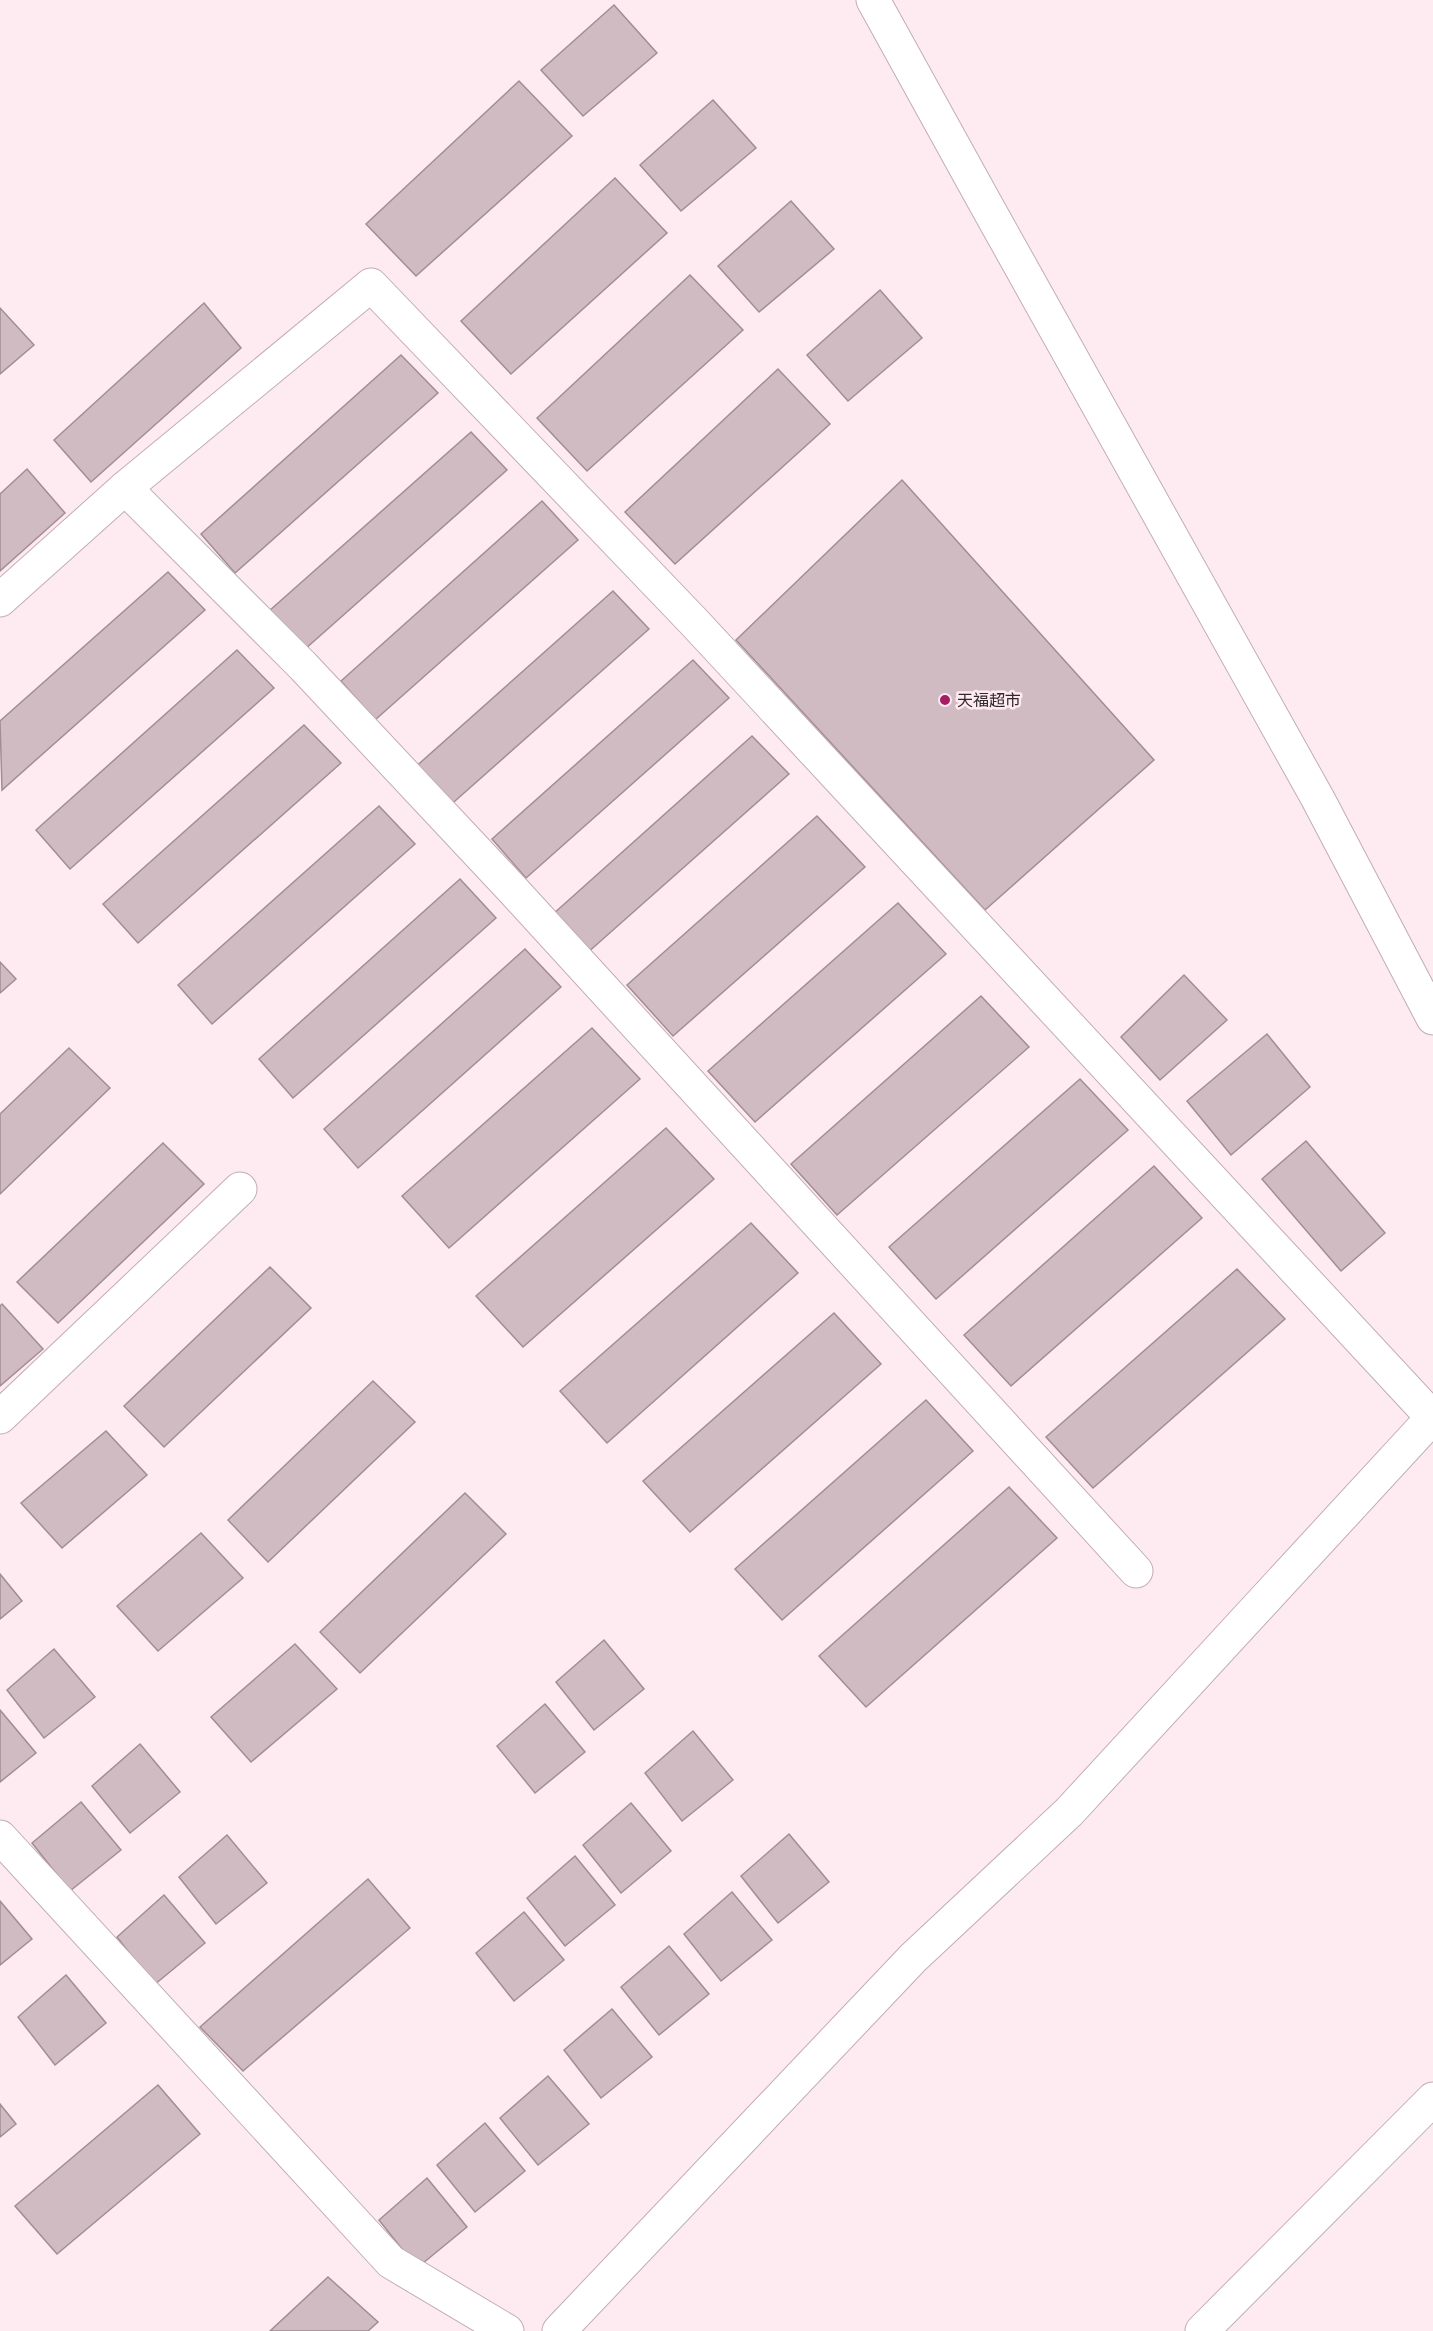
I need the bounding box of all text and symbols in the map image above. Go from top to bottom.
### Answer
place label: 天福超市 [957,691,1021,710]
marker: 天福超市 [938,693,952,707]

